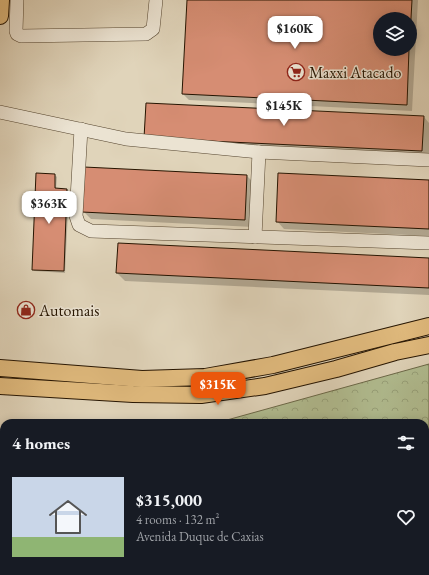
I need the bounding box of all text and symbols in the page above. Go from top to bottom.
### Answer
map controls [373,12,417,56]
button: layers [373,12,417,56]
pin: $160K [267,16,323,50]
text: $160K [277,20,313,37]
supermarket icon: Maxxi Atacado [286,62,306,82]
place label: Maxxi Atacado [309,62,402,83]
pin: $145K [256,93,312,127]
text: $145K [266,97,302,114]
pin: $363K [21,191,77,225]
text: $363K [31,195,67,212]
shop icon: Automais [16,300,36,320]
place label: Automais [38,300,99,321]
pin: $315K [190,372,246,406]
text: $315K [200,376,236,393]
text: 4 homes [12,432,70,454]
icon: filters [395,432,417,454]
text: $315,000 [136,489,202,511]
icon: home [44,493,92,541]
icon: heart [395,506,417,528]
text: 4 rooms · 132 m² [136,511,220,528]
text: Avenida Duque de Caxias [136,528,264,545]

